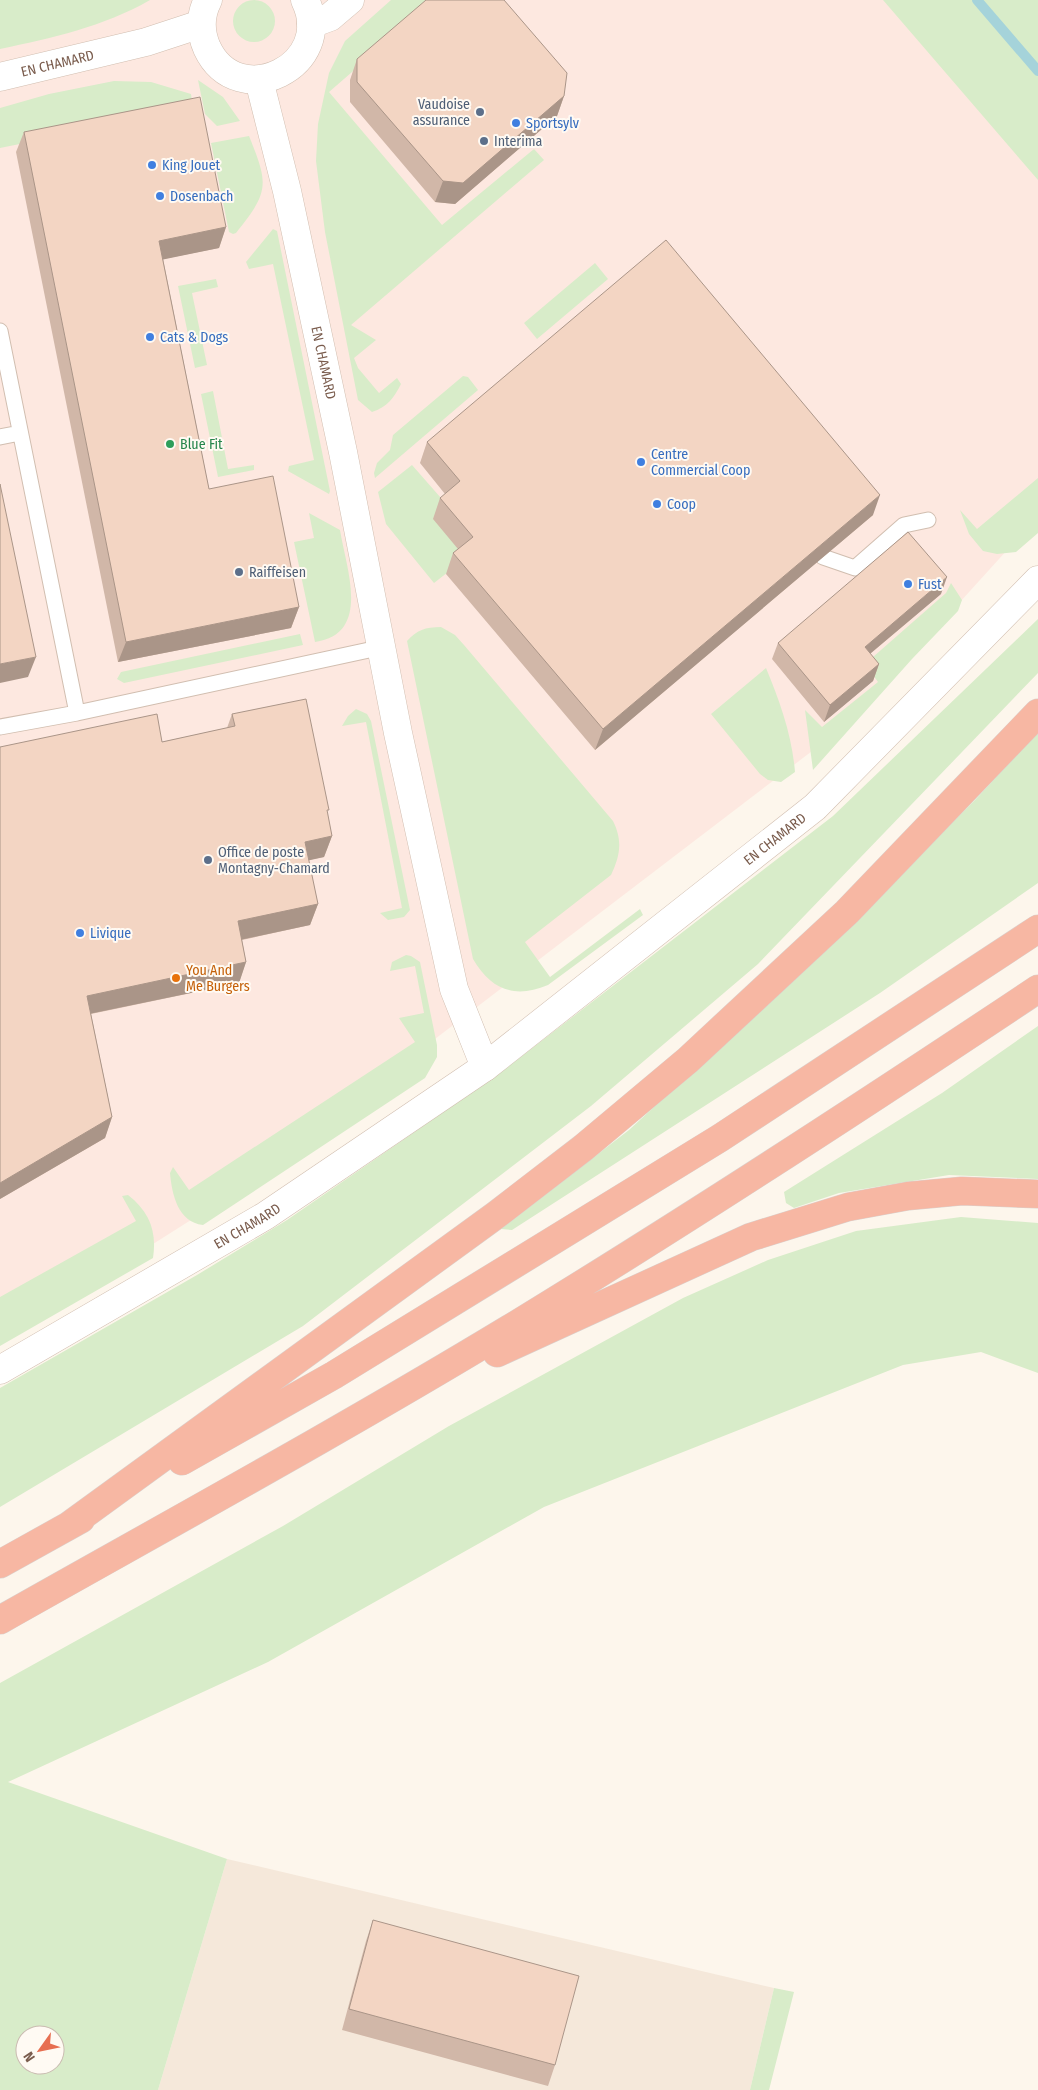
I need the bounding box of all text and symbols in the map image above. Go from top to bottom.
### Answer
street label: EN CHAMARD [19,46,96,80]
place label: Vaudoise assurance [413,96,470,129]
marker: Vaudoise assurance [474,106,486,118]
place label: Sportsylv [526,115,580,132]
marker: Sportsylv [510,117,522,129]
place label: Interima [494,133,543,150]
marker: Interima [478,135,490,147]
place label: King Jouet [162,157,221,174]
marker: King Jouet [146,159,158,171]
place label: Dosenbach [170,188,233,205]
marker: Dosenbach [154,190,166,202]
street label: EN CHAMARD [308,324,340,401]
place label: Cats & Dogs [160,329,228,346]
marker: Cats & Dogs [144,331,156,343]
place label: Blue Fit [180,436,223,453]
marker: Blue Fit [164,438,176,450]
place label: Centre Commercial Coop [651,446,750,479]
marker: Centre Commercial Coop [635,456,647,468]
place label: Coop [667,496,696,513]
marker: Coop [651,498,663,510]
place label: Raiffeisen [249,564,306,581]
marker: Raiffeisen [233,566,245,578]
place label: Fust [918,576,942,593]
marker: Fust [902,578,914,590]
street label: EN CHAMARD [740,809,809,868]
place label: Office de poste Montagny-Chamard [218,844,330,877]
marker: Office de poste Montagny-Chamard [202,854,214,866]
place label: Livique [90,925,131,942]
marker: Livique [74,927,86,939]
place label: You And Me Burgers [186,962,250,995]
marker: You And Me Burgers [170,972,182,984]
street label: EN CHAMARD [211,1200,284,1252]
north arrow [15,2025,65,2075]
text: N [20,2049,39,2065]

